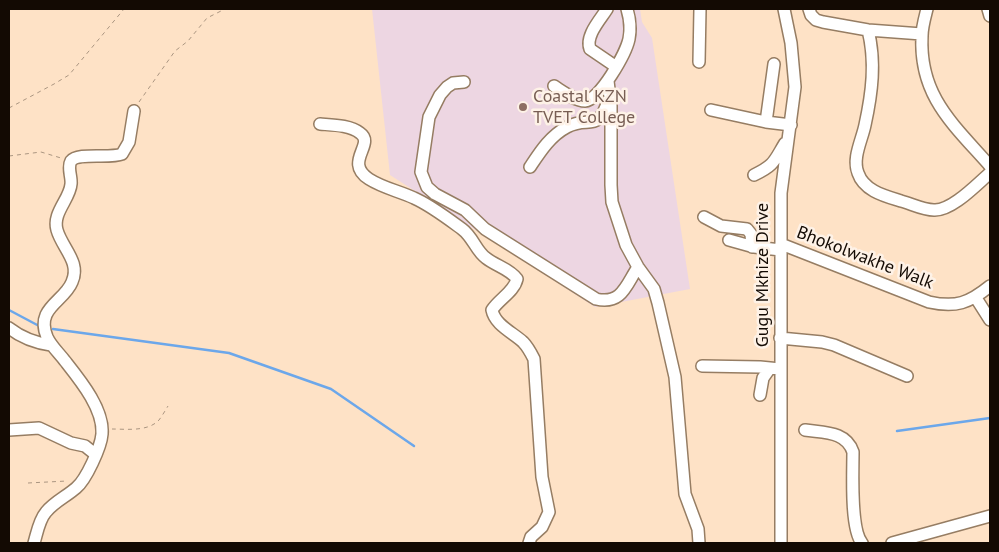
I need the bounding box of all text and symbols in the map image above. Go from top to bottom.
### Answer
place label: Coastal KZN TVET College [533,86,635,128]
marker: Coastal KZN TVET College [517,101,529,113]
street label: Gugu Mkhize Drive [752,203,774,347]
street label: Bhokolwakhe Walk [794,222,936,294]

